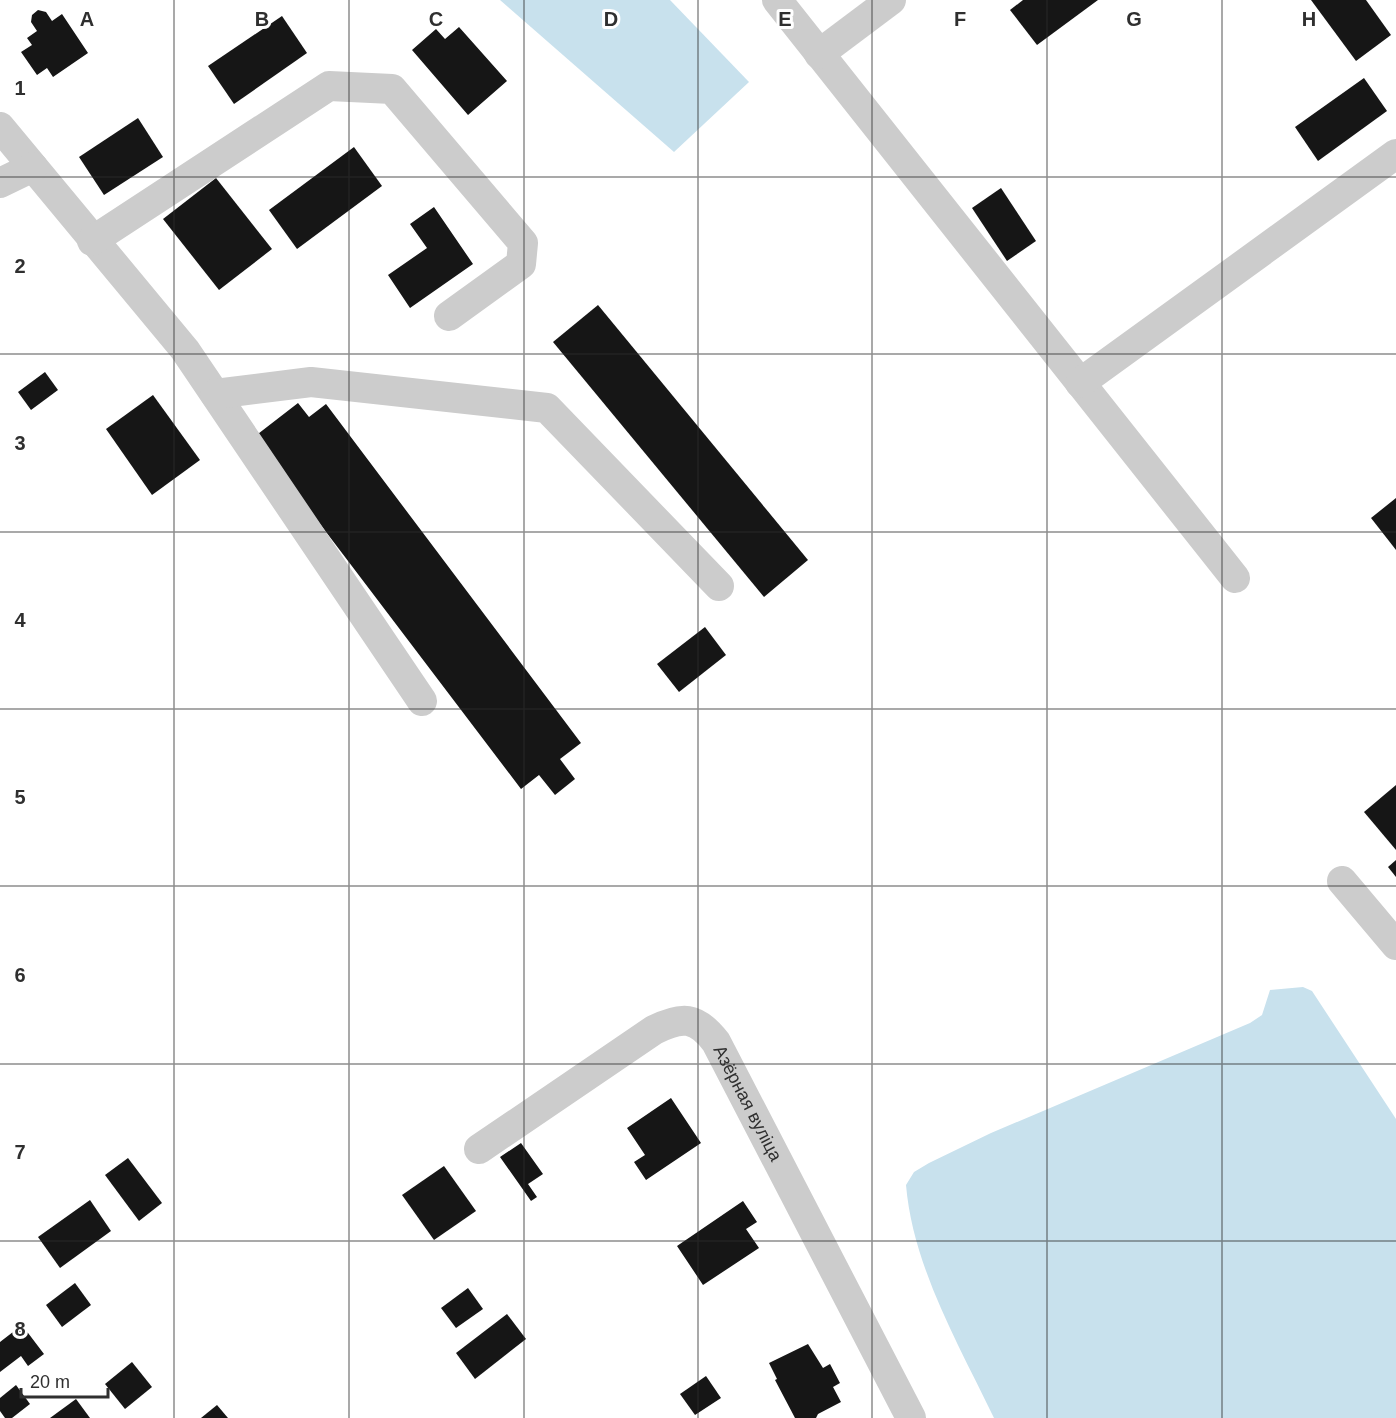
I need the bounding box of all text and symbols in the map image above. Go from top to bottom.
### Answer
text: A [80,8,94,30]
text: B [255,8,269,30]
text: C [429,8,443,30]
text: D [604,8,618,30]
text: E [778,8,792,30]
text: F [954,8,966,30]
text: G [1126,8,1142,30]
text: H [1302,8,1316,30]
text: 1 [14,77,26,99]
text: 2 [14,255,26,277]
text: 3 [14,432,26,454]
text: 4 [14,609,26,631]
text: 5 [14,786,26,808]
text: 6 [14,964,26,986]
street label: Азёрная вуліца [709,1042,786,1165]
text: 7 [14,1141,26,1163]
text: 8 [14,1318,26,1340]
scale bar [21,1361,108,1399]
text: 20 m [30,1372,70,1392]

